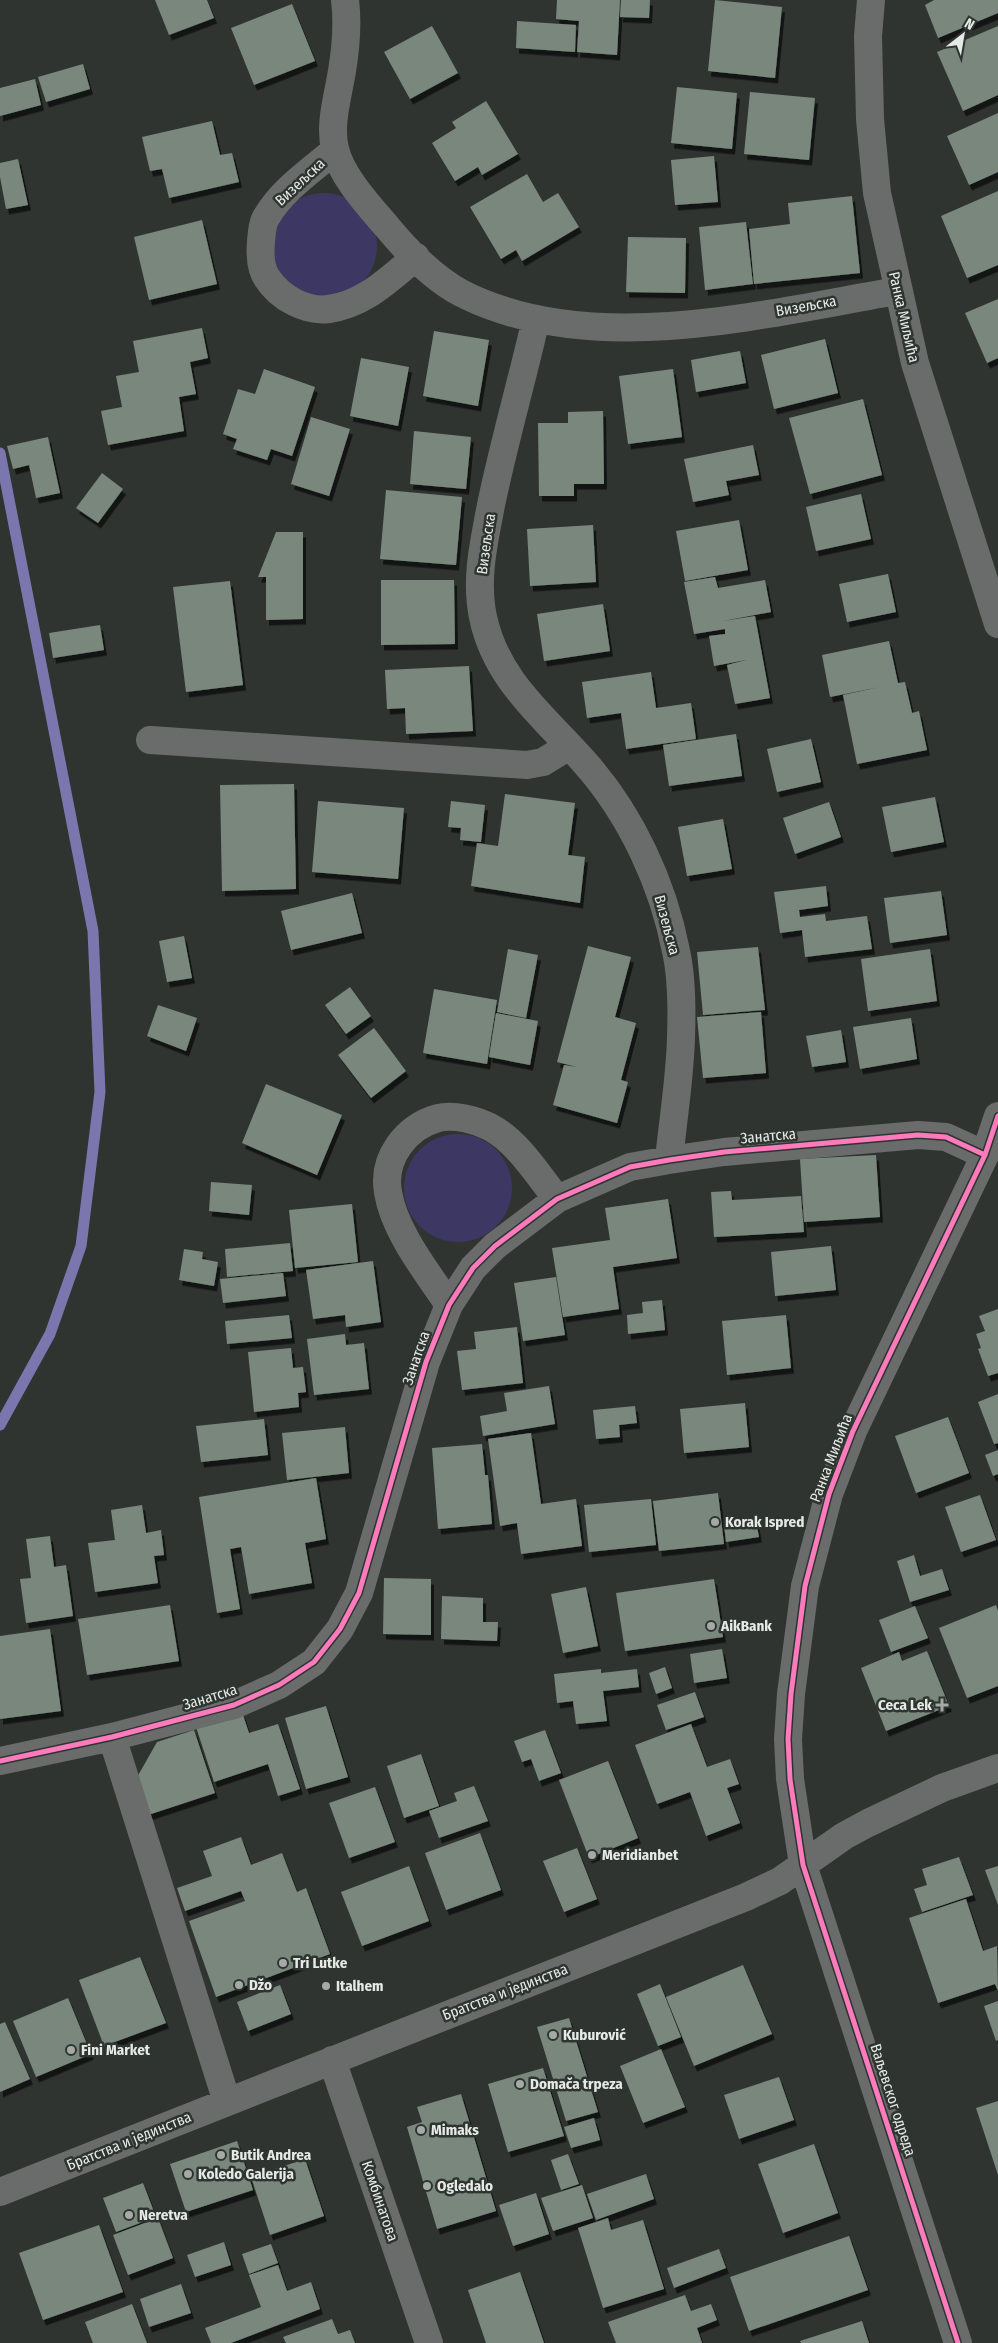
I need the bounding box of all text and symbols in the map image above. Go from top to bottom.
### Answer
north arrow [938,10,988,60]
text: N [961,15,977,34]
street label: Визељска [271,154,329,210]
street label: Ранка Миљића [885,270,923,364]
street label: Визељска [774,292,838,320]
street label: Визељска [473,512,499,576]
street label: Визељска [650,893,684,957]
street label: Занатска [739,1125,797,1147]
street label: Занатска [398,1329,434,1387]
street label: Ранка Миљића [806,1411,856,1505]
place label: Korak Ispred [725,1513,804,1531]
marker: Korak Ispred [709,1516,721,1528]
place label: AikBank [720,1617,772,1635]
marker: AikBank [705,1620,717,1632]
street label: Занатска [181,1680,239,1714]
place label: Ceca Lek [878,1696,932,1714]
marker: Ceca Lek [936,1699,948,1711]
place label: Meridianbet [602,1846,679,1864]
marker: Meridianbet [586,1849,598,1861]
place label: Tri Lutke [293,1954,348,1972]
marker: Tri Lutke [277,1957,289,1969]
street label: Братства и јединства [440,1960,570,2024]
place label: Džo [249,1976,272,1994]
place label: Italhem [336,1977,383,1995]
marker: Džo [233,1979,245,1991]
marker: Italhem [320,1980,332,1992]
place label: Kuburović [563,2026,626,2044]
marker: Kuburović [547,2029,559,2041]
place label: Fini Market [81,2041,151,2059]
street label: Ваљевског одреда [866,2042,920,2158]
marker: Fini Market [65,2044,77,2056]
place label: Domača trpeza [530,2075,623,2093]
marker: Domača trpeza [514,2078,526,2090]
street label: Братства и јединства [64,2108,194,2174]
place label: Mimaks [431,2121,479,2139]
marker: Mimaks [415,2124,427,2136]
place label: Butik Andrea [231,2146,312,2164]
marker: Butik Andrea [215,2149,227,2161]
street label: Комбинатова [358,2158,402,2244]
place label: Koledo Galerija [198,2165,294,2183]
marker: Koledo Galerija [182,2168,194,2180]
place label: Ogledalo [437,2177,493,2195]
marker: Ogledalo [421,2180,433,2192]
place label: Neretva [139,2206,188,2224]
marker: Neretva [123,2209,135,2221]

